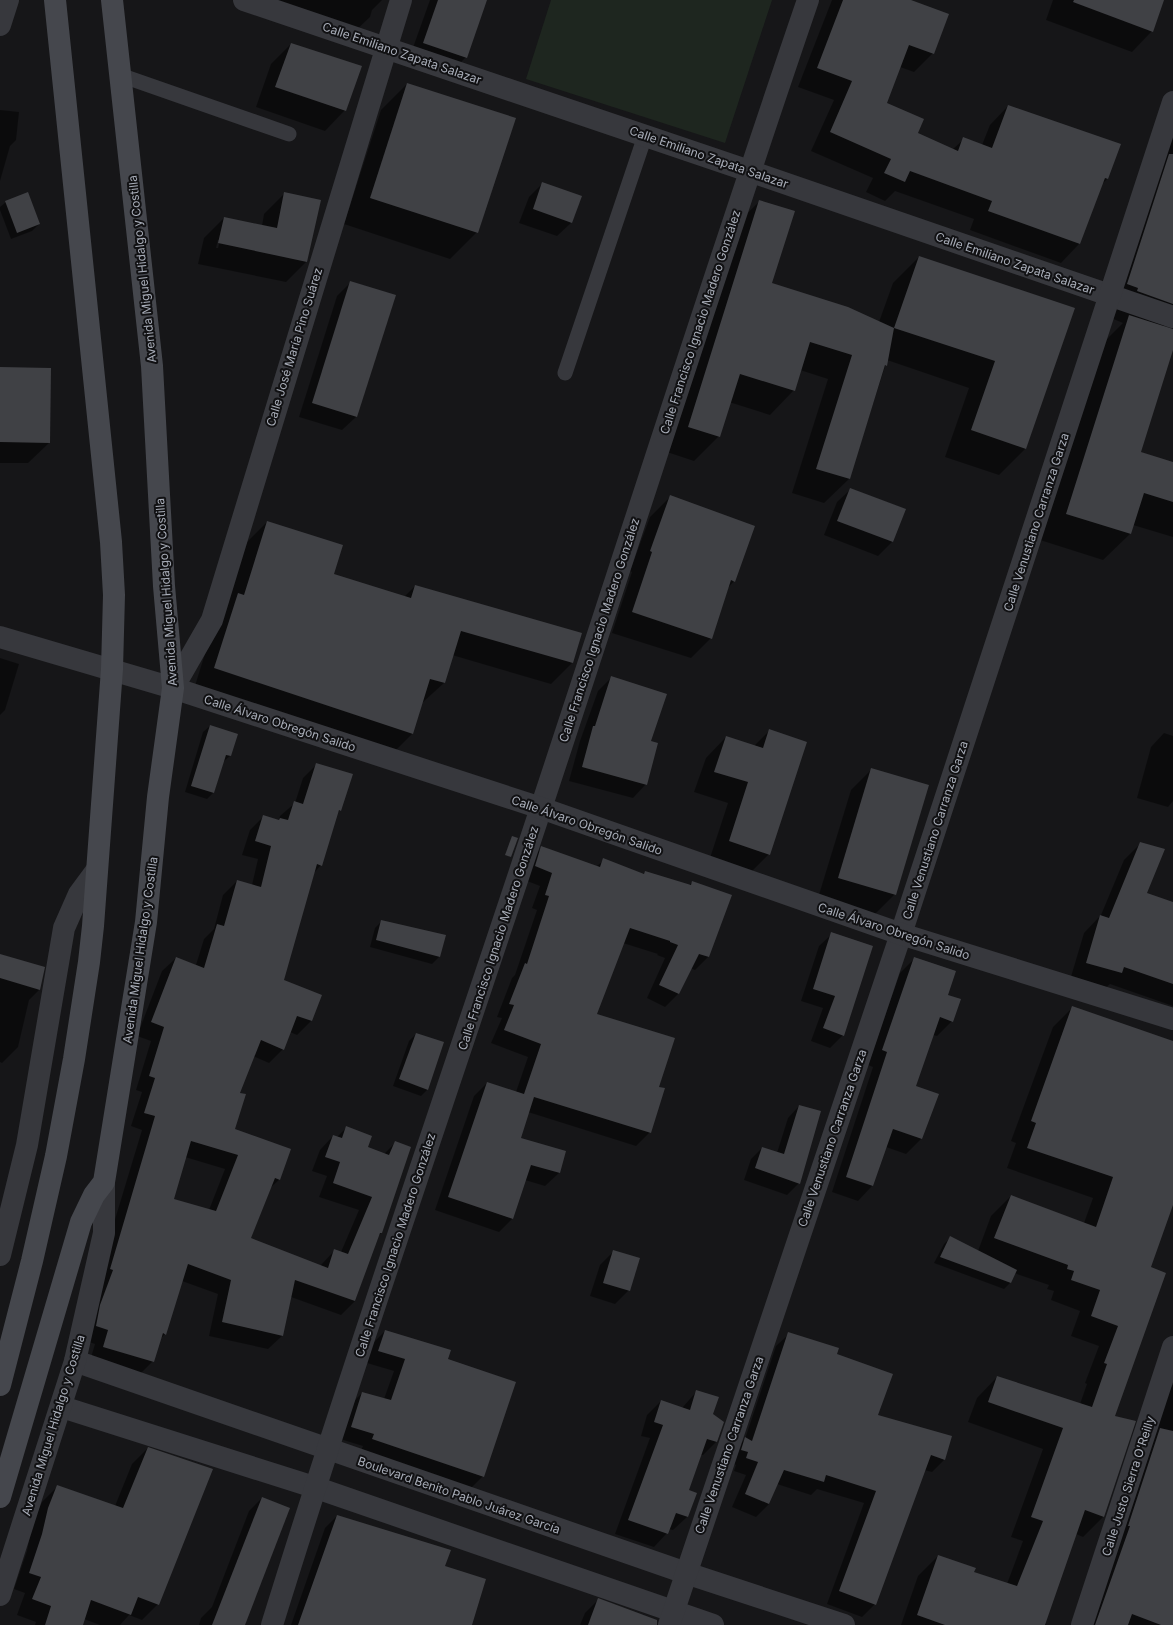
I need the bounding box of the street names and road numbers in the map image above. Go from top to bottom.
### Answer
street label: Calle Emiliano Zapata Salazar [321,19,484,87]
street label: Calle Emiliano Zapata Salazar [628,123,791,191]
street label: Avenida Miguel Hidalgo y Costilla [125,175,159,363]
street label: Calle Francisco Ignacio Madero González [657,208,743,436]
street label: Calle Emiliano Zapata Salazar [934,229,1097,297]
street label: Calle José María Pino Suárez [263,266,325,428]
street label: Calle Venustiano Carranza Garza [1000,431,1072,613]
street label: Avenida Miguel Hidalgo y Costilla [152,497,180,687]
street label: Calle Francisco Ignacio Madero González [556,516,642,744]
street label: Calle Álvaro Obregón Salido [202,691,358,755]
street label: Calle Venustiano Carranza Garza [899,739,971,921]
street label: Calle Álvaro Obregón Salido [509,792,665,858]
street label: Calle Francisco Ignacio Madero González [455,824,541,1052]
street label: Avenida Miguel Hidalgo y Costilla [119,856,161,1044]
street label: Calle Álvaro Obregón Salido [816,899,972,963]
street label: Calle Venustiano Carranza Garza [794,1047,870,1229]
street label: Calle Francisco Ignacio Madero González [352,1131,438,1359]
street label: Avenida Miguel Hidalgo y Costilla [18,1333,88,1517]
street label: Calle Venustiano Carranza Garza [691,1354,767,1536]
street label: Calle Justo Sierra O'Reilly [1098,1414,1158,1558]
street label: Boulevard Benito Pablo Juárez García [356,1453,562,1537]

